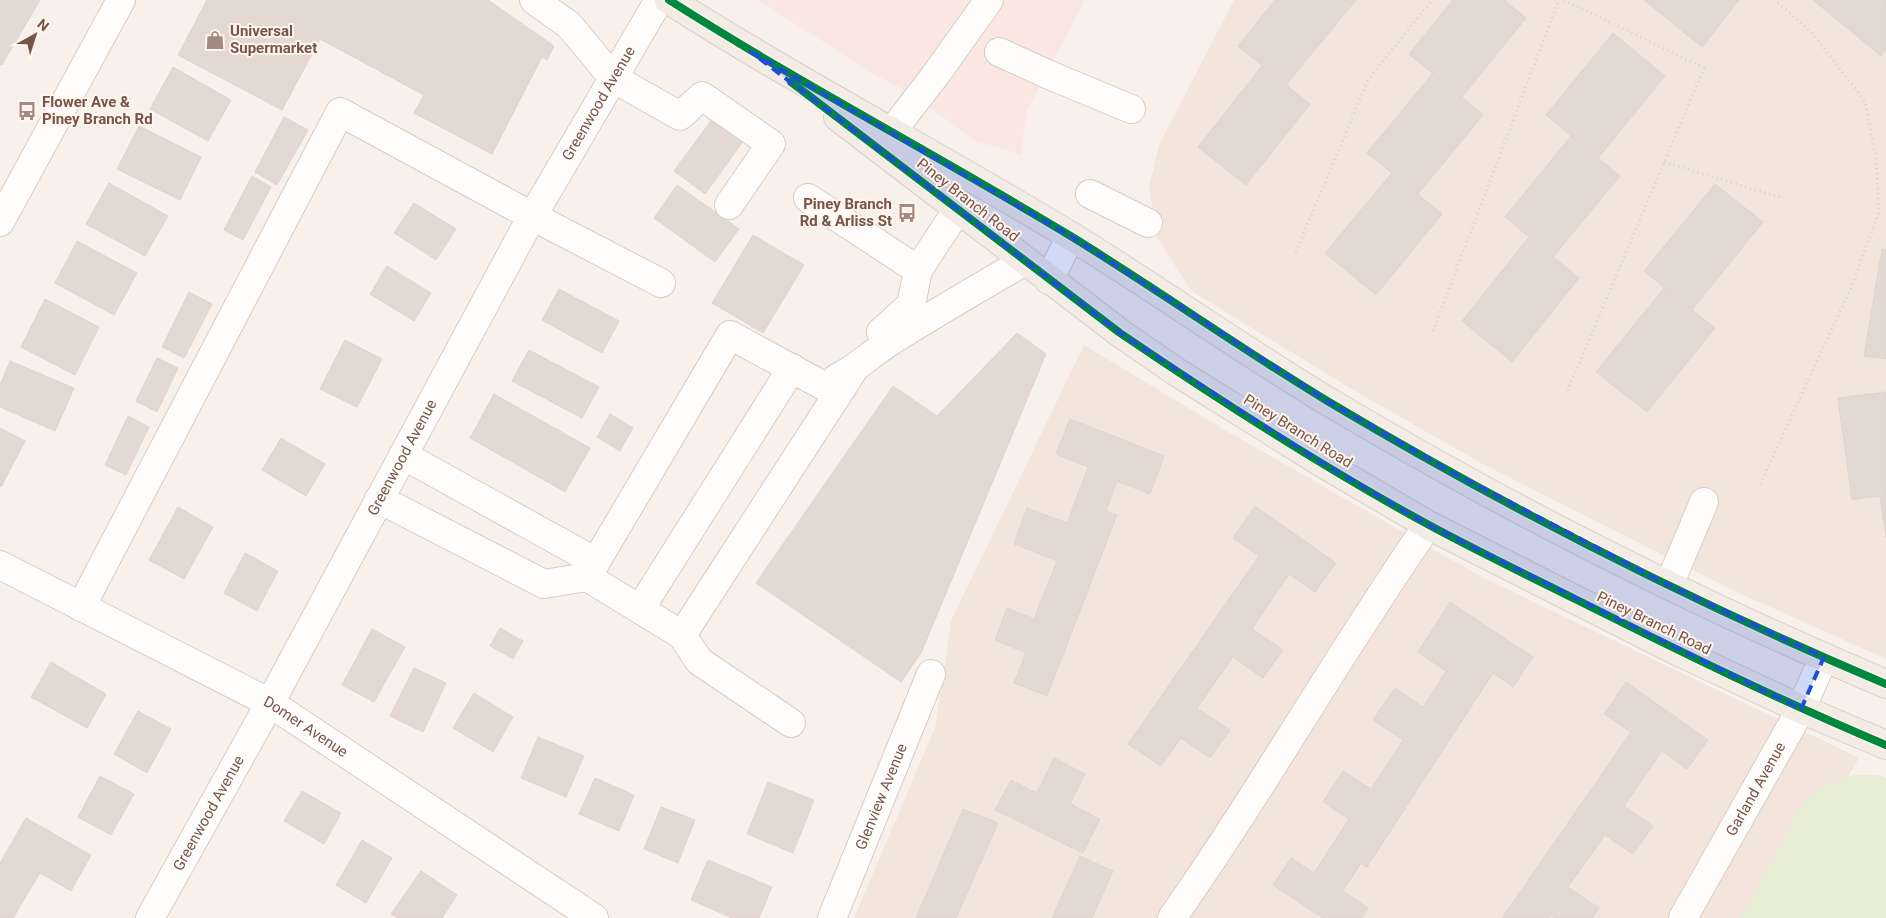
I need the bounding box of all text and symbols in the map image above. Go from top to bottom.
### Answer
north arrow [10,10,60,60]
text: N [34,16,52,34]
place label: Universal Supermarket [230,22,317,57]
shop icon: Universal Supermarket [204,29,226,51]
street label: Greenwood Avenue [558,43,639,164]
place label: Flower Ave & Piney Branch Rd [42,93,153,128]
bus stop icon: Flower Ave & Piney Branch Rd [16,100,38,122]
street label: Piney Branch Road [913,154,1023,246]
place label: Piney Branch Rd & Arliss St [800,195,892,230]
bus stop icon: Piney Branch Rd & Arliss St [896,202,918,224]
street label: Piney Branch Road [1240,390,1356,472]
street label: Greenwood Avenue [364,396,441,519]
street label: Piney Branch Road [1594,588,1714,658]
street label: Domer Avenue [261,692,351,761]
street label: Garland Avenue [1722,739,1789,839]
street label: Glenview Avenue [852,741,911,852]
street label: Greenwood Avenue [169,752,248,874]

